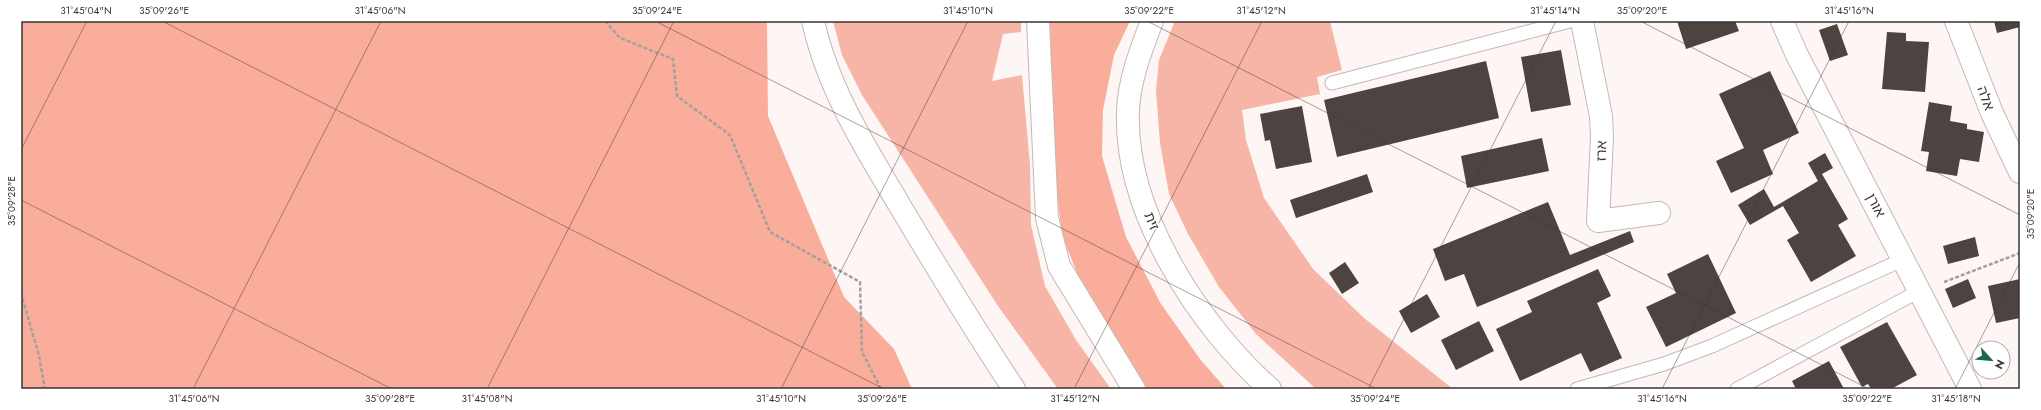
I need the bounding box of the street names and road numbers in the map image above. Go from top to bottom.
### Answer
street label: אלה [1972,83,2000,113]
street label: ארז [1591,140,1611,162]
street label: אורן [1861,189,1891,221]
street label: זית [1139,209,1165,233]

